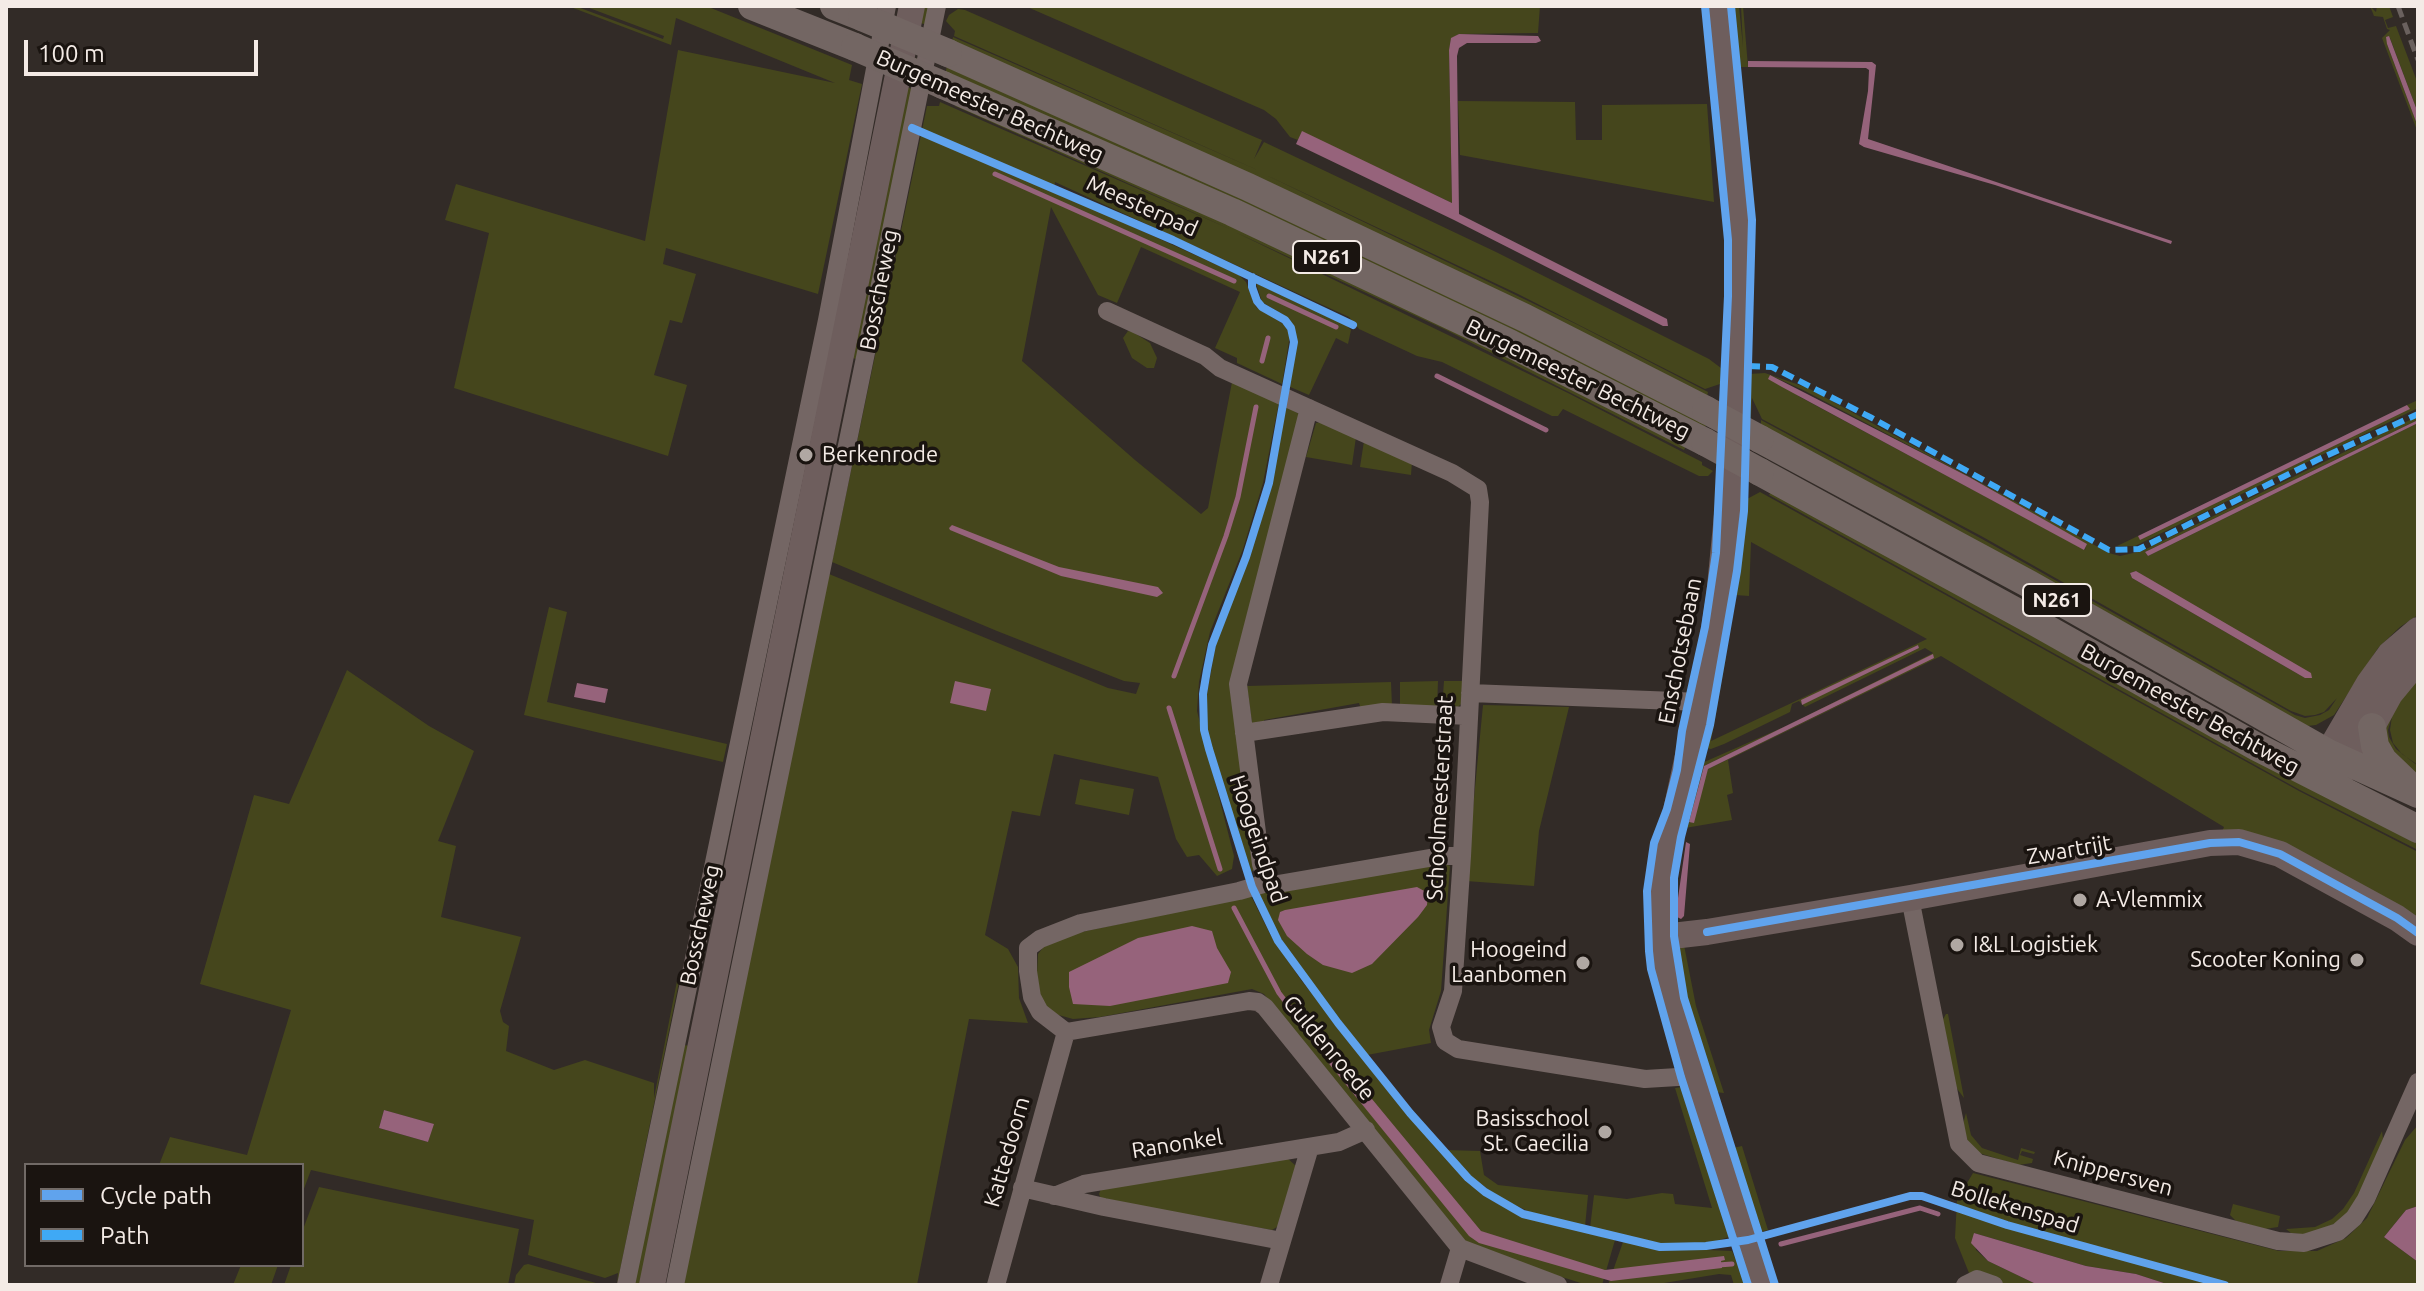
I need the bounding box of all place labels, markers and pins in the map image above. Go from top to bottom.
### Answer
place label: Berkenrode [822,442,938,468]
marker: Berkenrode [797,446,815,464]
place label: A-Vlemmix [2096,887,2203,913]
marker: A-Vlemmix [2071,891,2089,909]
place label: I&L Logistiek [1973,932,2098,958]
marker: I&L Logistiek [1948,936,1966,954]
place label: Hoogeind Laanbomen [1451,937,1567,988]
place label: Scooter Koning [2190,947,2341,973]
marker: Scooter Koning [2348,951,2366,969]
marker: Hoogeind Laanbomen [1574,954,1592,972]
place label: Basisschool St. Caecilia [1475,1106,1589,1158]
marker: Basisschool St. Caecilia [1596,1123,1614,1141]

